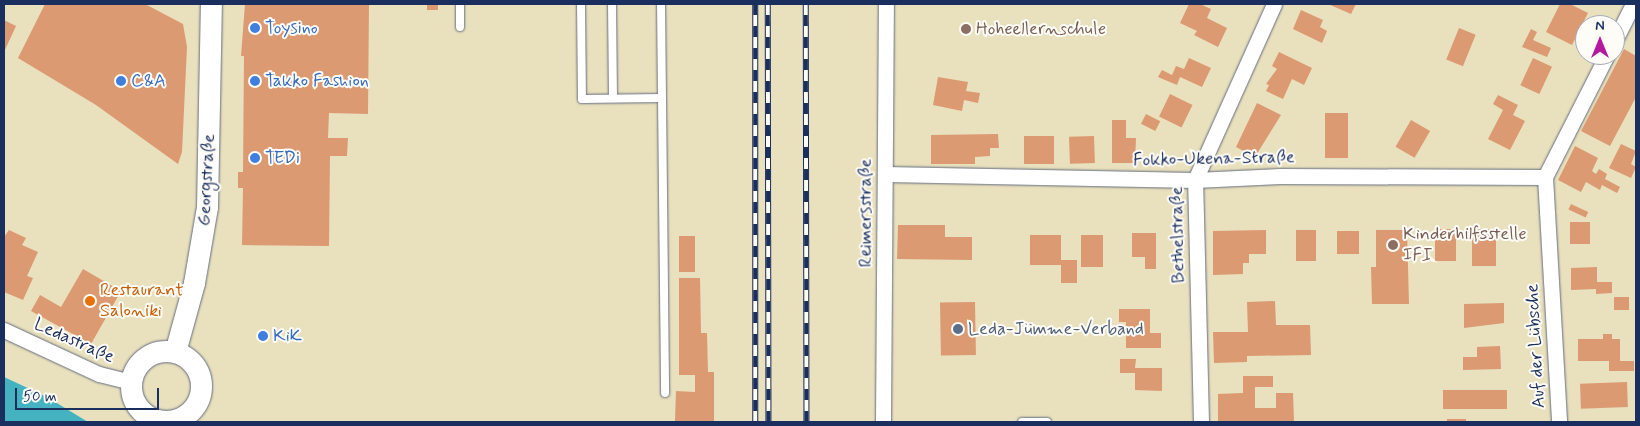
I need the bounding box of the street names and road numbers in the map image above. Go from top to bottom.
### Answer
street label: Georgstraße [194,133,220,227]
street label: Fokko-Ukena-Straße [1133,147,1295,171]
street label: Reimersstraße [855,159,877,267]
street label: Bethelstraße [1166,186,1190,284]
street label: Auf der Lübsche [1522,284,1550,408]
street label: Ledastraße [30,314,118,368]

